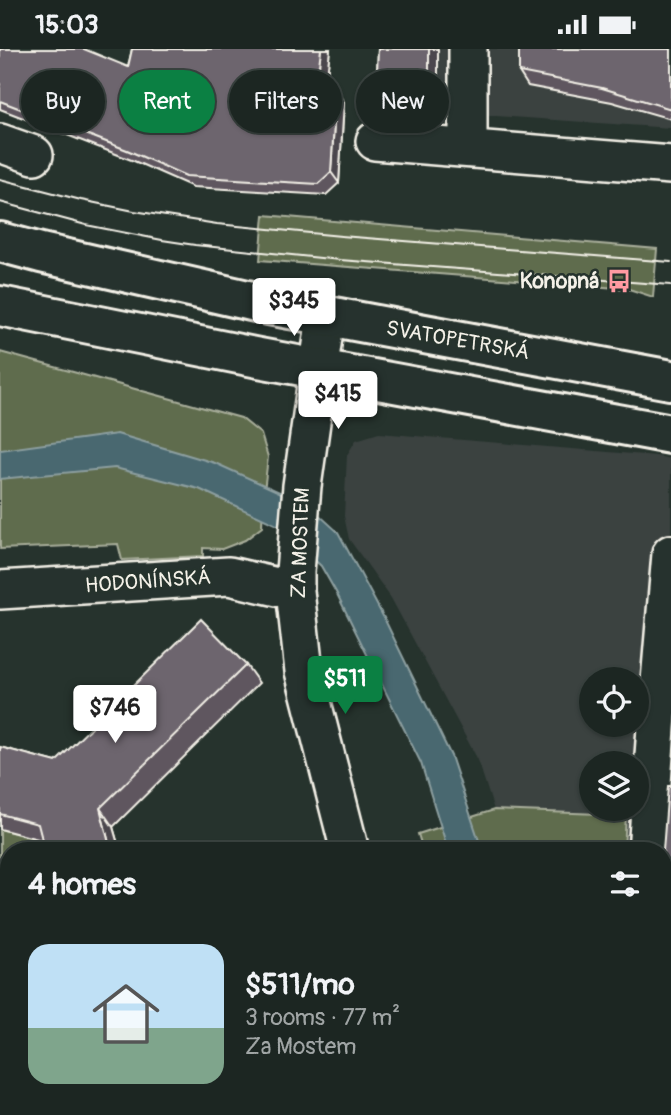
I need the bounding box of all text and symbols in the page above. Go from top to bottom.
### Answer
text: 15:03 [35,9,98,41]
chip: Buy [21,70,105,133]
chip: Rent [119,70,215,133]
chip: Filters [229,70,342,133]
chip: New [356,70,449,133]
bus stop icon: Konopná [605,267,633,295]
place label: Konopná [520,268,599,295]
pin: $345 [253,279,335,338]
text: $345 [268,286,320,315]
street label: SVATOPETRSKÁ [384,315,532,366]
pin: $415 [297,371,379,431]
text: $415 [314,379,362,408]
street label: ZA MOSTEM [285,487,316,599]
street label: HODONÍNSKÁ [84,564,212,599]
pin: $511 [304,657,386,716]
text: $511 [324,664,366,693]
map controls [579,667,649,821]
button: locate [579,667,649,737]
pin: $746 [74,685,156,745]
text: $746 [89,693,141,722]
button: layers [579,751,649,821]
icon: filters [606,865,644,903]
text: 4 homes [28,866,136,903]
text: $511/mo [245,966,355,1003]
icon: home [84,972,168,1056]
text: 3 rooms · 77 m² [245,1003,400,1032]
text: Za Mostem [245,1032,356,1061]

